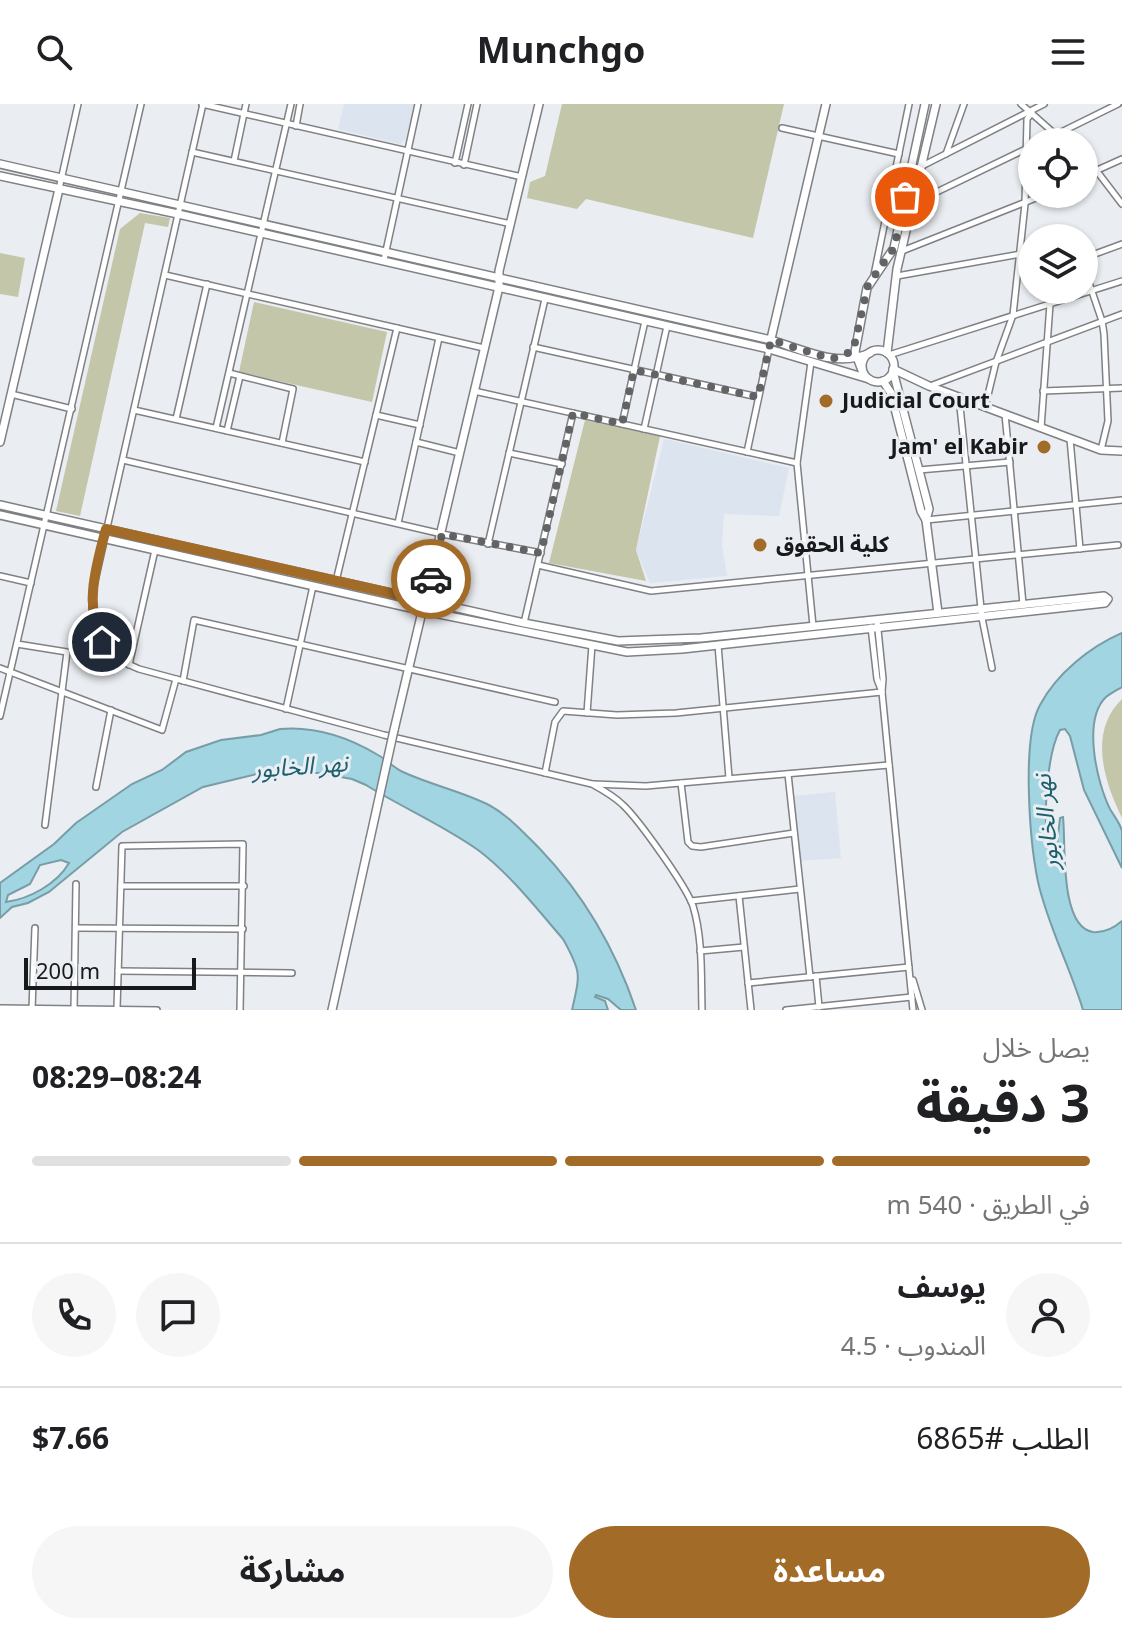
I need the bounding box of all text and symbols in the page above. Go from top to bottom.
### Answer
text: Munchgo [477,14,645,90]
icon: search [32,30,76,74]
icon: menu [1046,30,1090,74]
map controls [1018,128,1098,304]
button: locate [1018,128,1098,208]
pin [871,163,939,231]
icon: bag [883,175,927,219]
button: layers [1018,224,1098,304]
place label: Judicial Court [840,378,990,424]
marker: Judicial Court [817,392,835,410]
place label: Jam' el Kabir [889,424,1028,470]
marker: Jam' el Kabir [1035,438,1053,456]
place label: كلية الحقوق [776,522,890,568]
marker: كلية الحقوق [751,536,769,554]
courier [391,539,471,619]
icon: car [409,557,453,601]
pin [68,608,136,676]
icon: home [80,620,124,664]
water label: نهر الخابور [249,738,351,796]
water label: نهر الخابور [1017,771,1077,874]
text: 200 m [36,949,100,995]
scale bar [24,954,196,990]
text: يصل خلال [983,1021,1090,1076]
text: 08:24–08:29 [32,1047,201,1110]
text: 3 دقيقة [916,1051,1090,1160]
text: في الطريق · 540 m [887,1178,1090,1233]
text: يوسف [898,1256,986,1319]
button: phone [32,1273,116,1357]
button: chat [136,1273,220,1357]
button: person [1006,1273,1090,1357]
text: المندوب · 4.5 [841,1319,986,1374]
text: $7.66 [32,1408,109,1471]
text: الطلب #6865 [916,1408,1090,1471]
button: مشاركة [32,1526,553,1618]
button: مساعدة [569,1526,1090,1618]

